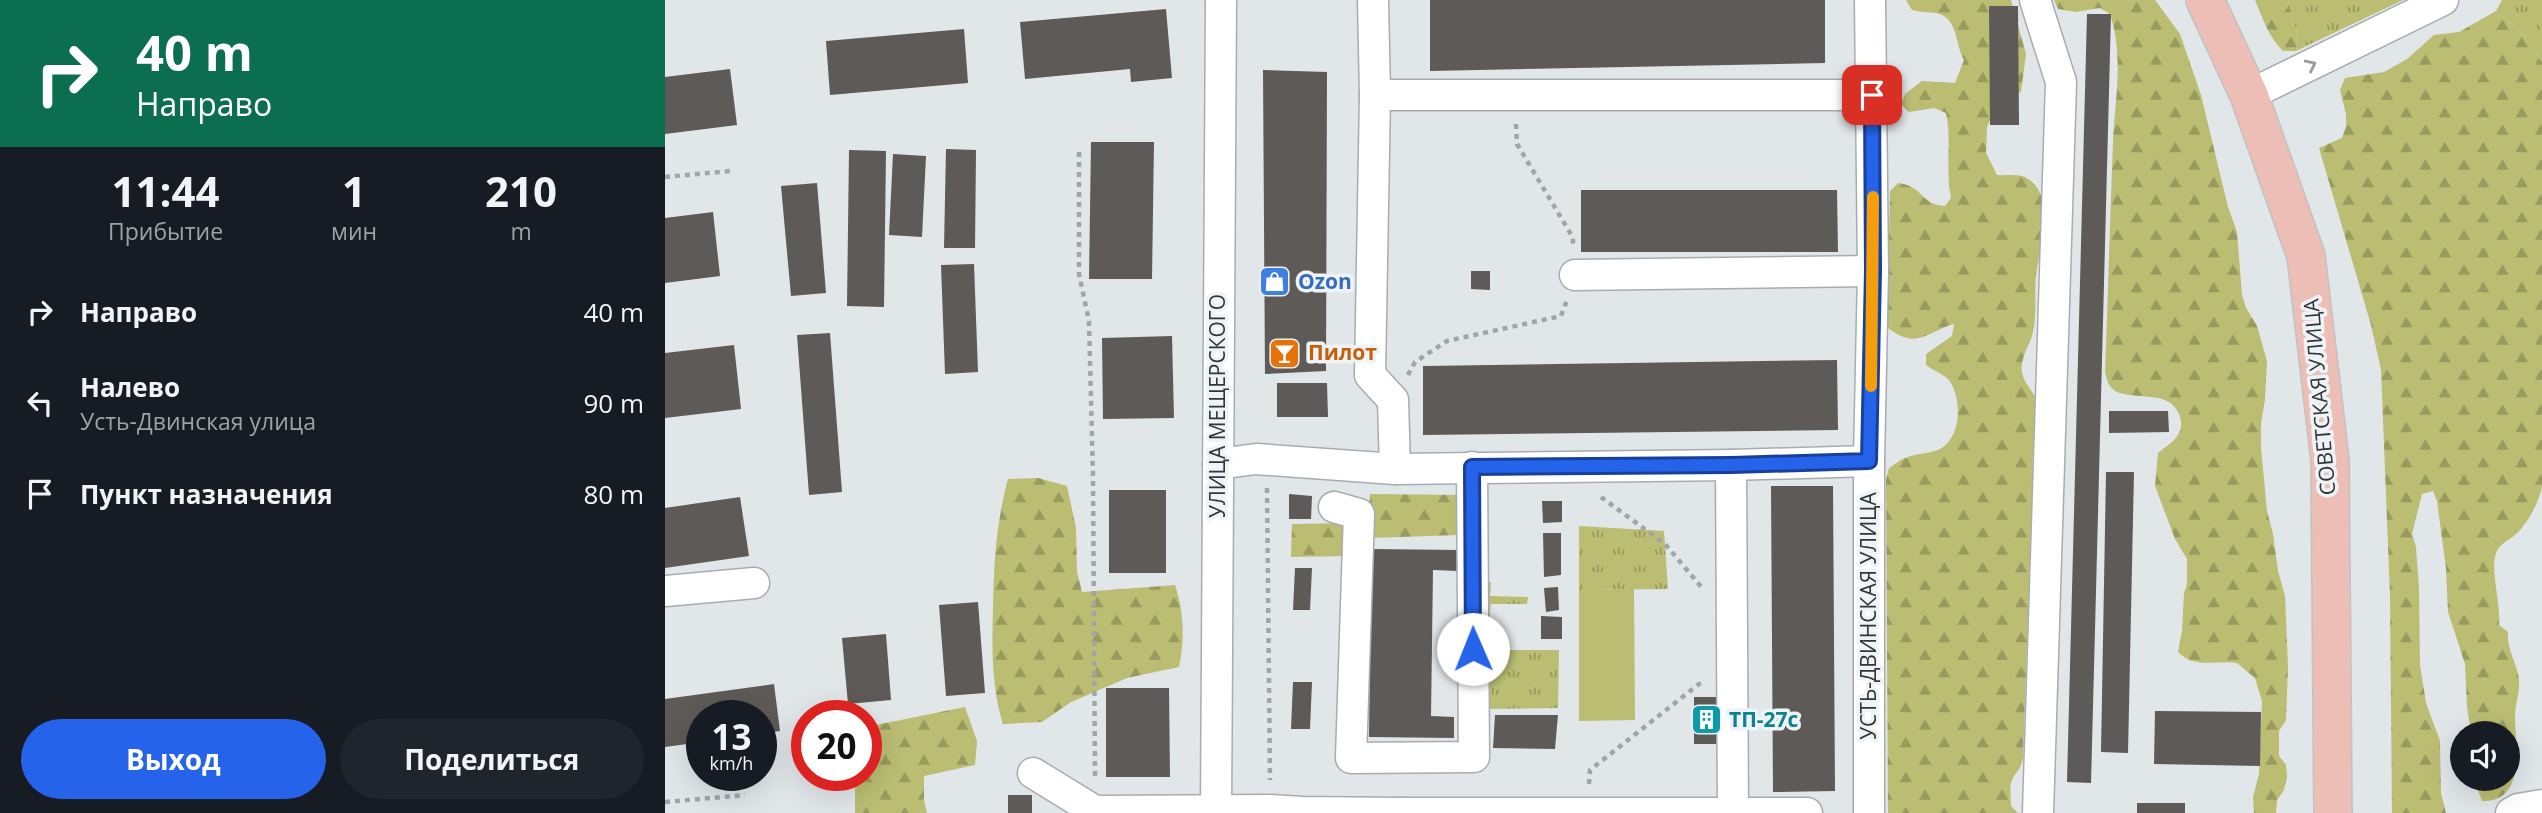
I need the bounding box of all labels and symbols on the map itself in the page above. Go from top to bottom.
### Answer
one-way arrow [2304,59,2316,73]
pin [1842,65,1902,125]
shop icon: Ozon [1258,265,1292,299]
place label: Ozon [1298,267,1352,295]
street label: УЛИЦА МЕЩЕРСКОГО [1203,294,1231,518]
street label: СОВЕТСКАЯ УЛИЦА [2296,297,2342,496]
bar icon: Пилот [1268,336,1302,370]
place label: Пилот [1308,338,1377,366]
street label: УСТЬ-ДВИНСКАЯ УЛИЦА [1854,491,1882,740]
position arrow [1436,612,1510,686]
speed limit sign: 20 [791,700,882,791]
building icon: ТП-27c [1689,703,1723,737]
place label: ТП-27c [1729,705,1799,733]

